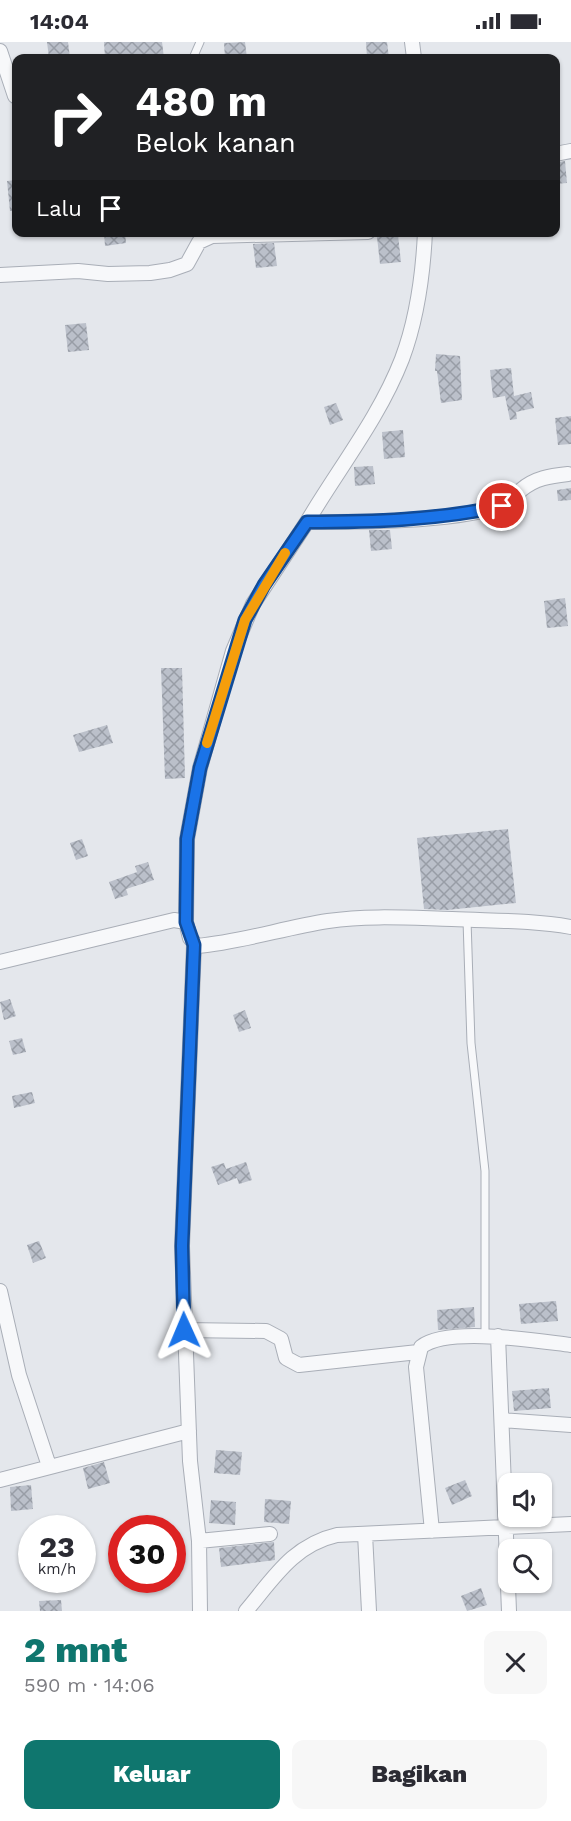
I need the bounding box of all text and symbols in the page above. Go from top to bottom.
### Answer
text: 14:04 [30,9,89,34]
text: 480 m [135,77,267,126]
icon: right [36,78,114,156]
text: Belok kanan [135,127,296,159]
icon: arrive [94,192,127,225]
text: Lalu [36,196,82,221]
pin [476,480,527,531]
icon: arrive [485,489,518,522]
position arrow [152,1298,216,1362]
map controls [498,1473,552,1593]
button: sound [498,1473,552,1527]
speed limit sign: 30 [108,1515,186,1593]
text: 23 [39,1529,75,1564]
button: search [498,1539,552,1593]
text: km/h [38,1560,76,1578]
text: 2 mnt [24,1629,127,1671]
button: close [484,1631,547,1694]
text: 590 m · 14:06 [24,1673,155,1697]
button: Keluar [24,1740,280,1809]
button: Bagikan [292,1740,547,1809]

